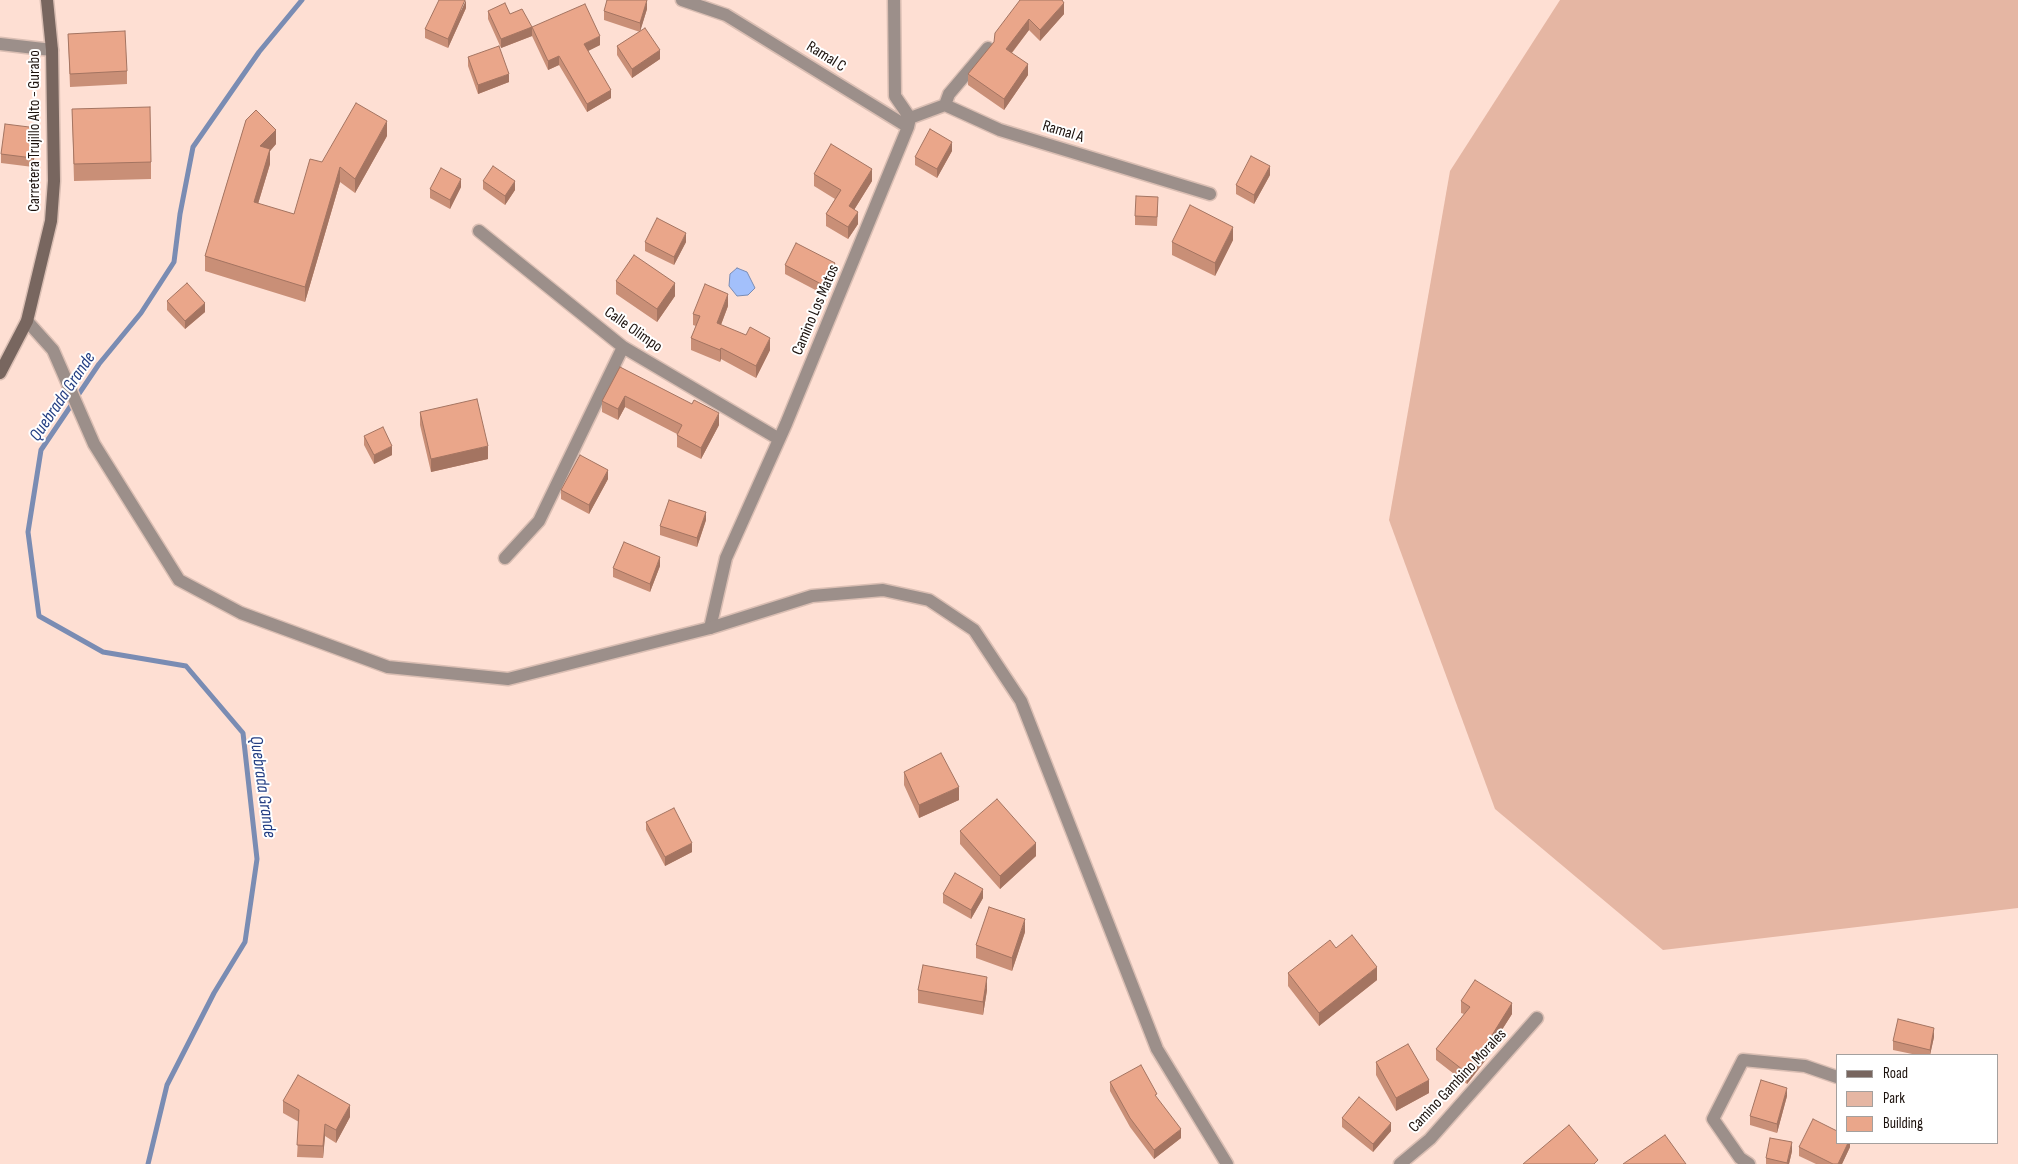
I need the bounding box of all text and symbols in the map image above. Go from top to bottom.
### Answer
street label: Ramal C [803,37,849,77]
street label: Carretera Trujillo Alto - Gurabo [25,50,45,212]
street label: Ramal A [1040,117,1086,147]
street label: Camino Los Matos [788,262,844,358]
street label: Calle Olimpo [600,303,666,357]
water label: Quebrada Grande [25,348,101,446]
water label: Quebrada Grande [244,735,280,839]
street label: Camino Gambino Morales [1405,1025,1511,1137]
legend [1836,1054,1998,1144]
text: Road [1883,1064,1908,1083]
text: Park [1883,1089,1905,1108]
text: Building [1883,1114,1923,1133]

